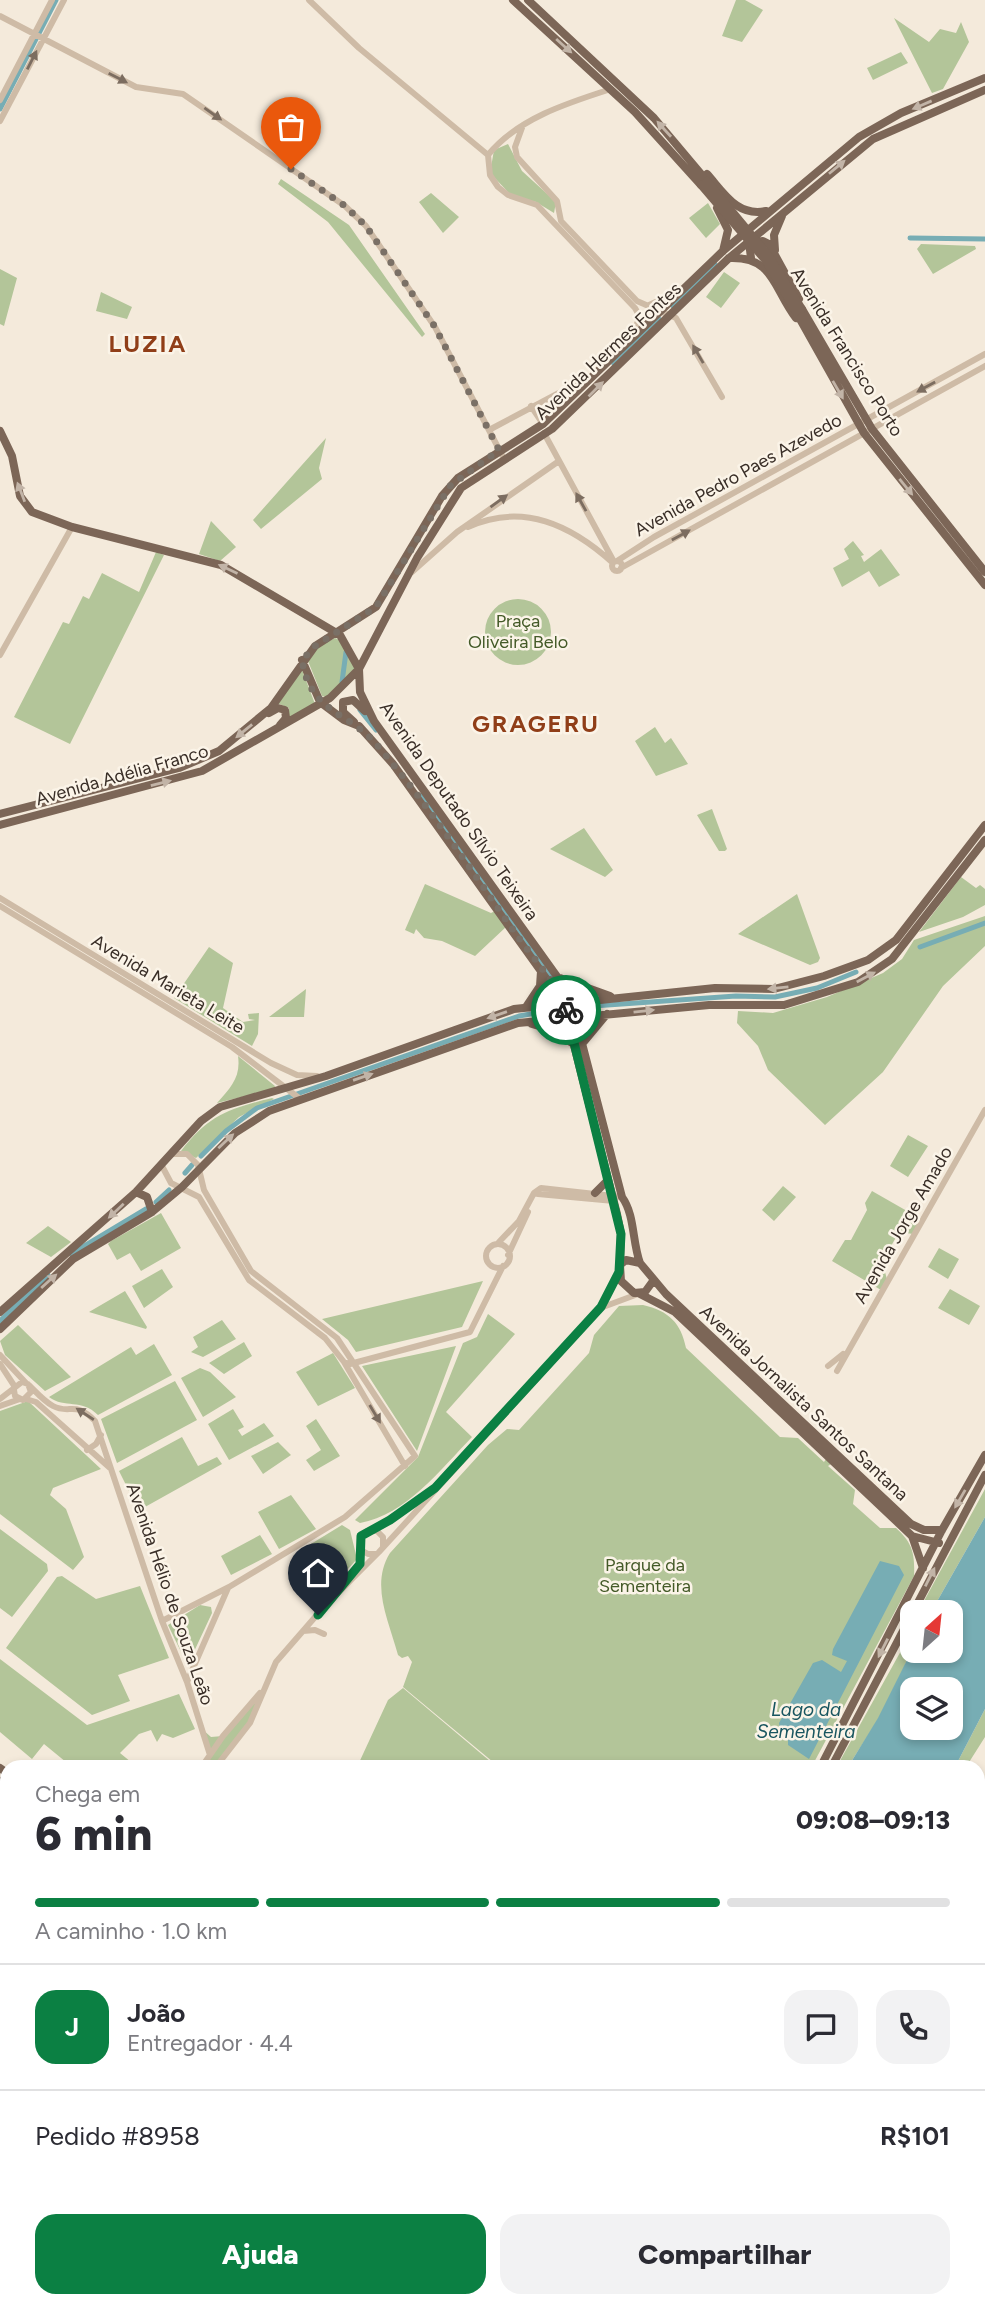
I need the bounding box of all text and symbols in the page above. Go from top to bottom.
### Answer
one-way arrow [555,38,573,54]
one-way arrow [26,51,38,70]
one-way arrow [108,72,128,83]
pin [261,97,321,169]
one-way arrow [911,99,932,110]
one-way arrow [203,107,223,120]
icon: bag [272,108,310,146]
one-way arrow [657,120,672,137]
one-way arrow [829,160,846,175]
street label: Avenida Francisco Porto [786,263,908,441]
street label: Avenida Hermes Fontes [530,278,686,424]
district label: LUZIA [108,329,188,358]
one-way arrow [692,345,704,364]
one-way arrow [587,380,604,397]
one-way arrow [832,380,844,400]
one-way arrow [916,381,935,393]
street label: Avenida Pedro Paes Azevedo [631,409,845,541]
one-way arrow [899,477,914,495]
one-way arrow [15,482,26,503]
one-way arrow [576,492,587,512]
one-way arrow [490,495,508,509]
one-way arrow [671,529,690,541]
one-way arrow [218,563,238,574]
park label: Praça Oliveira Belo [468,610,568,653]
street label: Avenida Deputado Sílvio Teixeira [375,697,543,925]
district label: GRAGERU [472,709,600,738]
one-way arrow [236,724,254,739]
street label: Avenida Adélia Franco [33,740,211,810]
one-way arrow [150,777,172,788]
street label: Avenida Marieta Leite [88,930,248,1038]
one-way arrow [856,971,876,982]
courier [531,975,601,1045]
one-way arrow [767,983,789,994]
icon: bike [547,991,585,1029]
one-way arrow [633,1005,655,1016]
one-way arrow [486,1010,507,1021]
one-way arrow [353,1071,374,1082]
one-way arrow [217,1134,234,1150]
street label: Avenida Jorge Amado [849,1143,957,1307]
one-way arrow [108,1203,125,1219]
one-way arrow [40,1274,57,1290]
street label: Avenida Jornalista Santos Santana [695,1300,913,1506]
one-way arrow [369,1405,381,1424]
one-way arrow [75,1407,95,1420]
street label: Avenida Hélio de Souza Leão [122,1480,218,1708]
one-way arrow [954,1490,966,1509]
pin [288,1543,348,1615]
icon: home [299,1554,337,1592]
park label: Parque da Sementeira [599,1554,691,1597]
one-way arrow [924,1567,936,1586]
north arrow [900,1600,962,1662]
map controls [900,1600,963,1740]
one-way arrow [877,1638,888,1658]
button: layers [900,1677,963,1740]
water label: Lago da Sementeira [757,1698,855,1743]
text: Chega em [35,1780,140,1808]
text: 09:08–09:13 [796,1804,950,1836]
text: 6 min [35,1806,152,1862]
text: A caminho · 1.0 km [35,1917,227,1945]
button: chat [784,1990,858,2064]
button: phone [876,1990,950,2064]
text: João [127,1997,185,2029]
text: J [65,2011,79,2043]
text: Entregador · 4.4 [127,2029,293,2057]
text: Pedido #8958 [35,2120,200,2152]
text: R$101 [880,2120,950,2152]
button: Ajuda [35,2214,486,2294]
button: Compartilhar [500,2214,950,2294]

